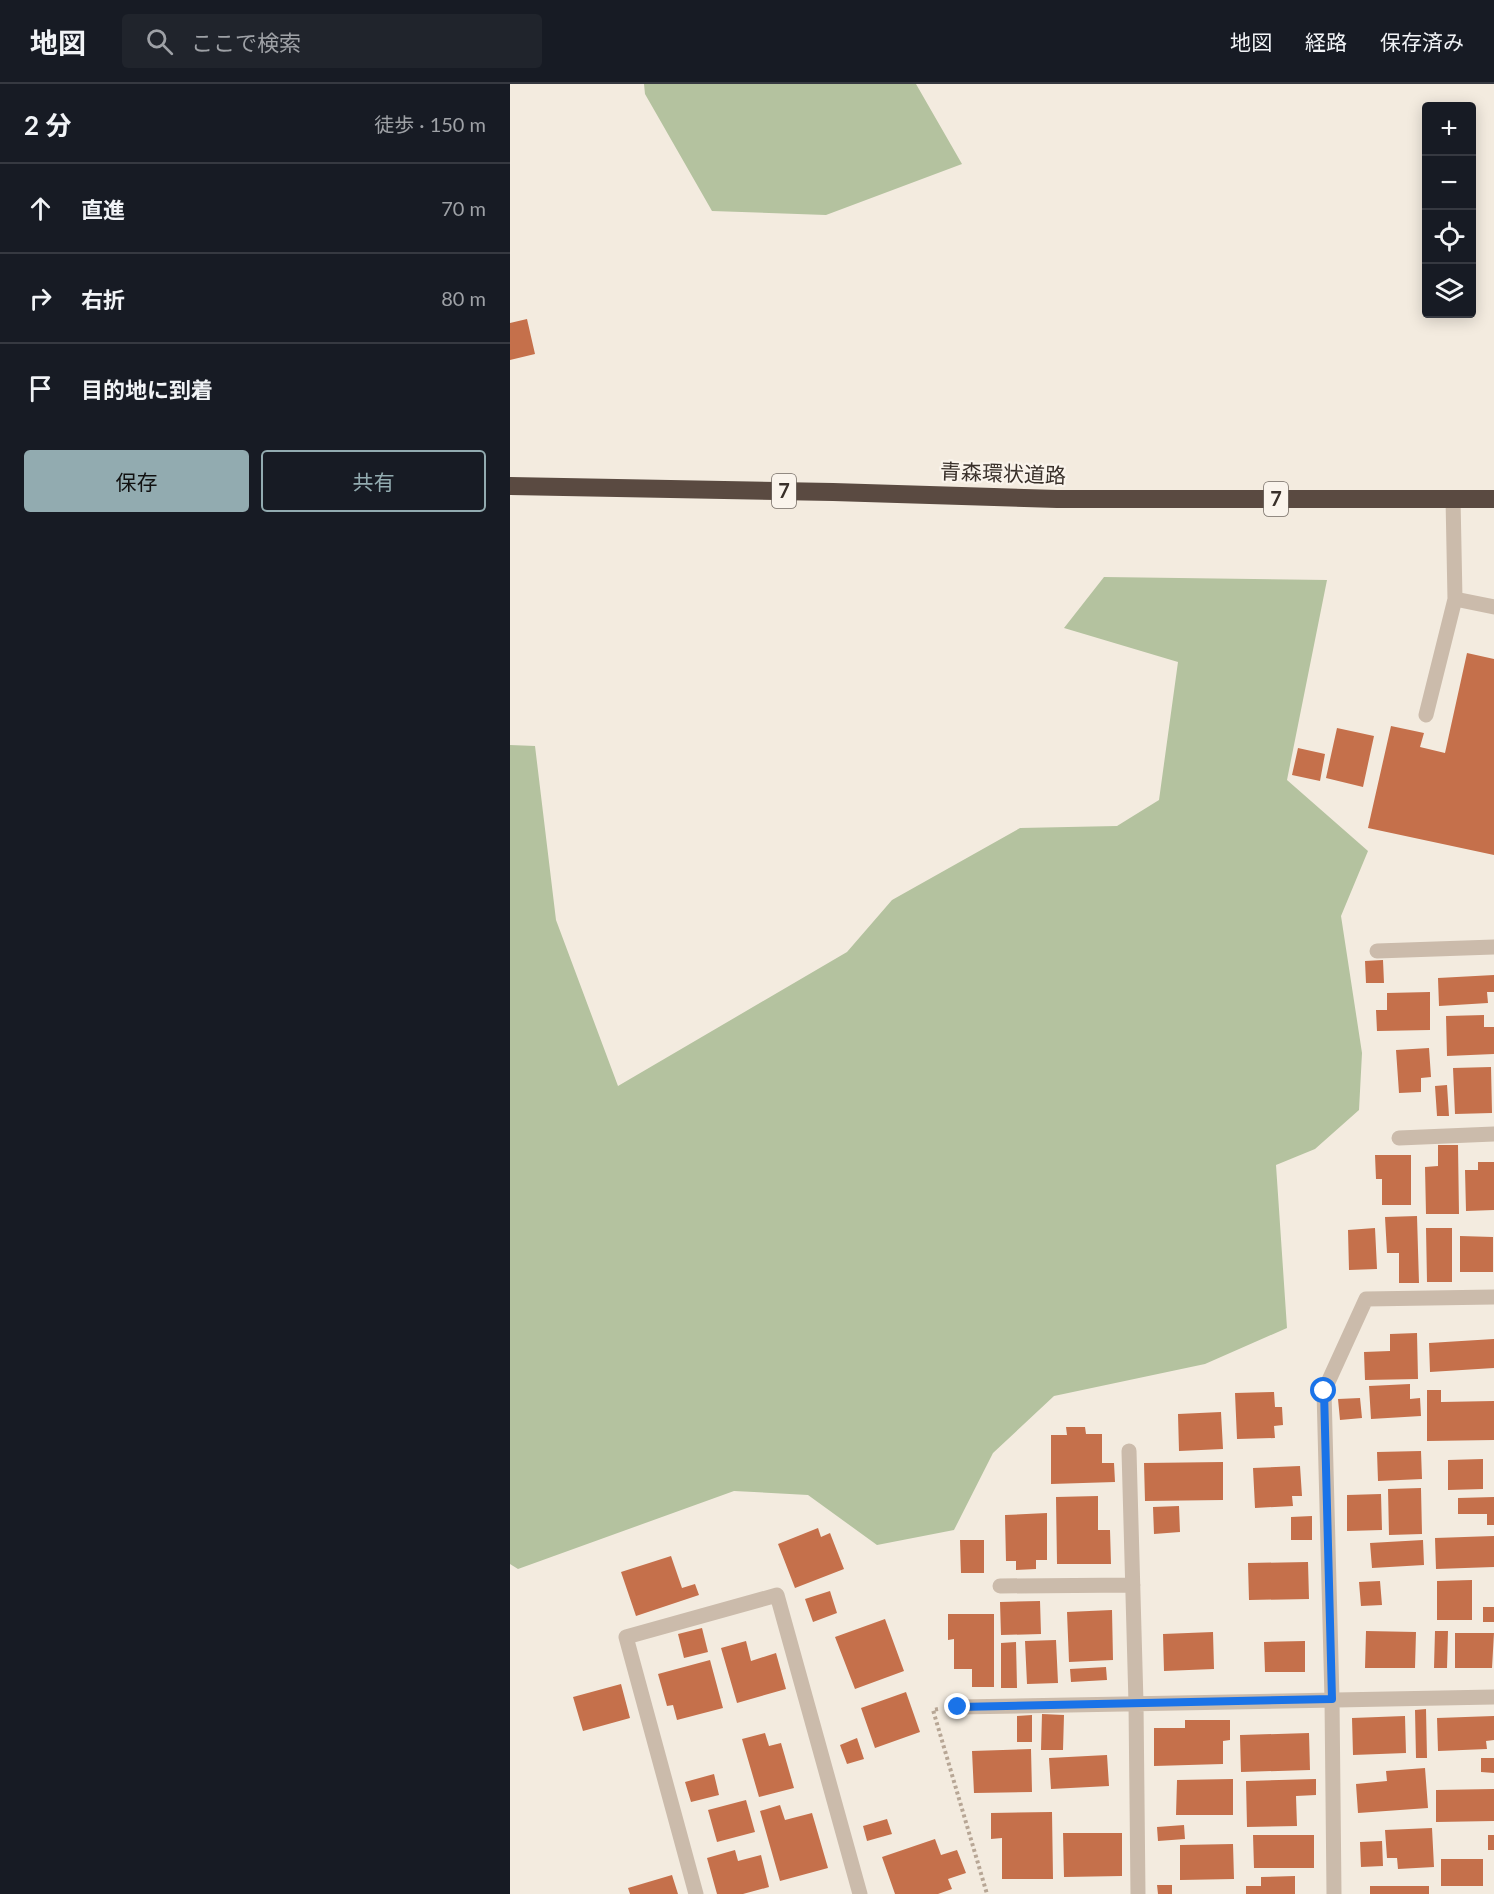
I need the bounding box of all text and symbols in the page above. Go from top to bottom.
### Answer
search box [122,14,542,68]
text: 地図 [30,25,86,59]
icon: search [143,25,176,58]
text: ここで検索 [191,29,301,56]
text: 地図 [1230,29,1272,54]
text: 経路 [1305,29,1347,54]
text: 保存済み [1380,29,1464,54]
map controls [1422,102,1476,318]
button: + [1422,102,1476,156]
text: 2 分 [24,109,71,141]
text: 徒歩 · 150 m [374,112,486,136]
button: − [1422,156,1476,210]
icon: ahead [24,192,57,225]
text: 直進 [81,196,125,223]
text: 70 m [441,196,486,220]
button: locate [1422,210,1476,264]
button: layers [1422,264,1476,318]
icon: right [24,282,57,315]
text: 右折 [81,286,125,313]
text: 80 m [441,286,486,310]
icon: arrive [24,372,57,405]
text: 目的地に到着 [81,376,213,403]
button: 保存 [24,450,249,512]
button: 共有 [261,450,486,512]
street label: 青森環状道路 [940,458,1066,487]
road number: 7 [772,474,796,508]
road number: 7 [1264,482,1288,516]
route start [1310,1377,1336,1403]
route end [944,1693,970,1719]

